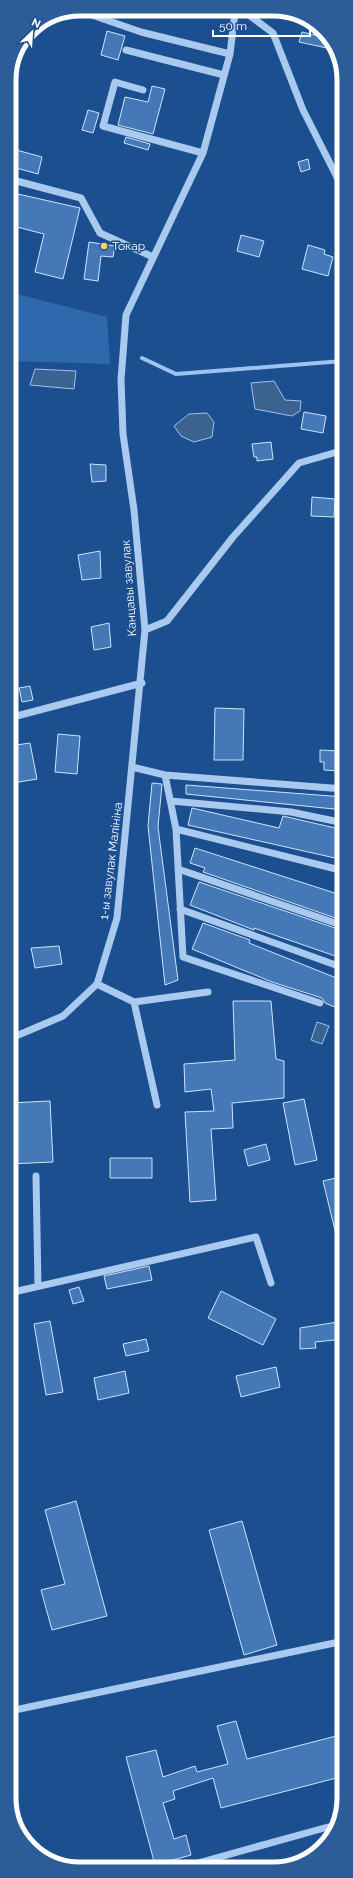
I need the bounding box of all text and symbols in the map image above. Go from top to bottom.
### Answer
north arrow [12,12,52,52]
scale bar [213,12,310,38]
text: N [29,16,43,31]
text: 50 m [219,19,247,33]
place label: Токар [112,239,145,253]
marker: Токар [99,241,109,251]
street label: Канцавы завулак [119,539,139,637]
street label: 1-ы завулак Малініна [97,801,125,921]

